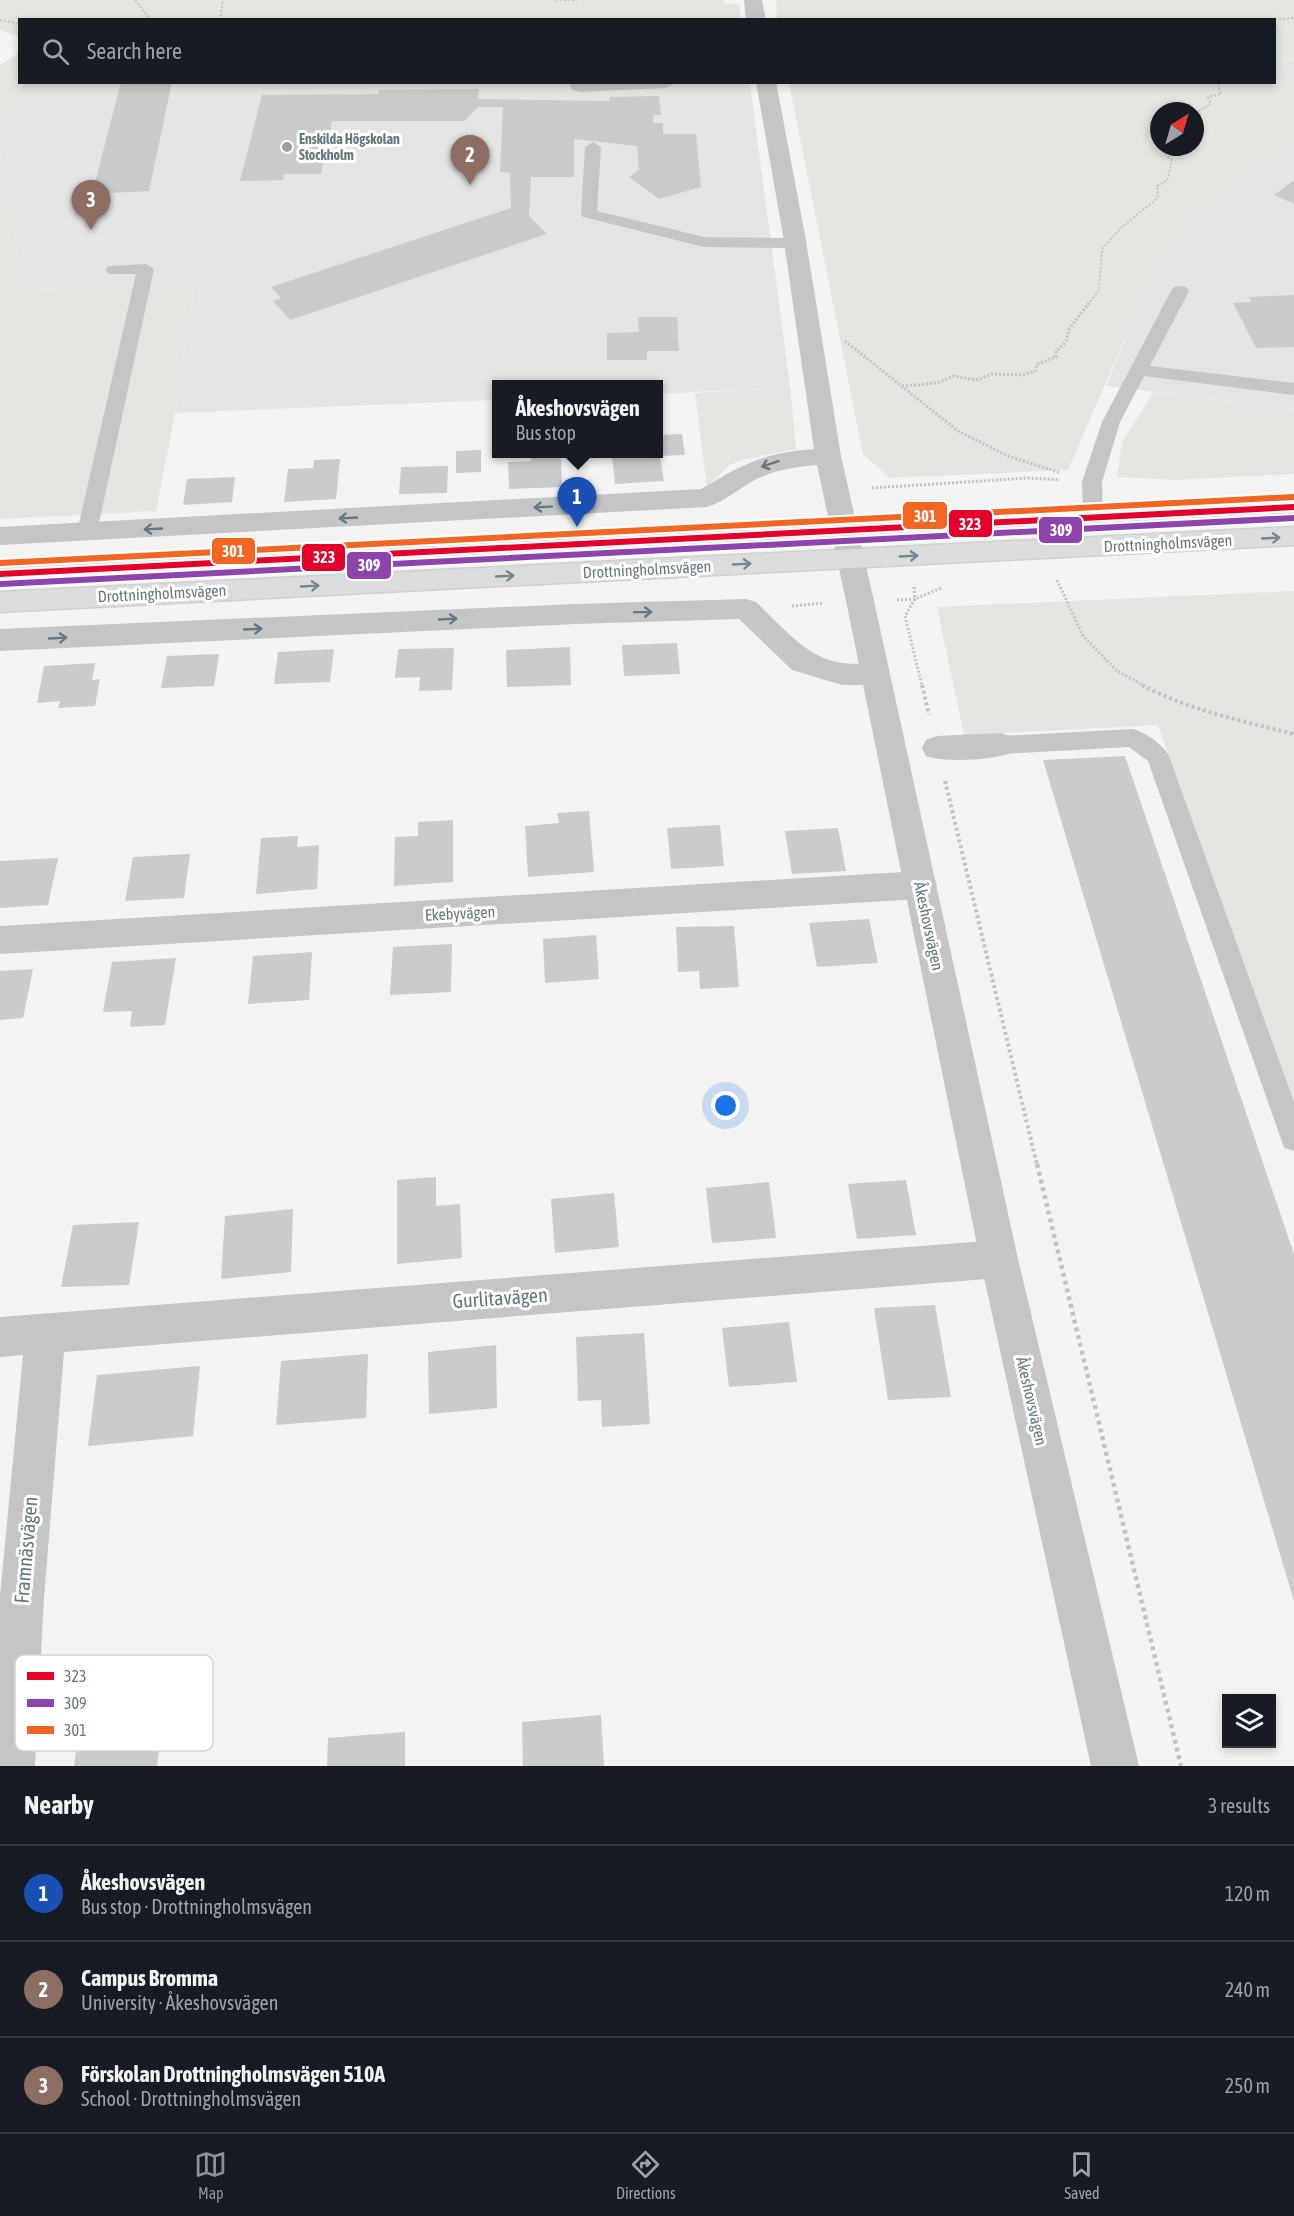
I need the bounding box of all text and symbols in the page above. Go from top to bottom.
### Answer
search box [18,18,1276,84]
icon: search [39,35,72,68]
text: Search here [87,38,182,64]
north arrow [1150,102,1204,156]
place label: Enskilda Högskolan Stockholm [299,131,400,163]
pin: 2 [450,136,490,185]
marker: Enskilda Högskolan Stockholm [280,140,294,154]
pin: 3 [72,180,110,230]
popup [492,380,663,458]
text: Åkeshovsvägen [515,395,640,421]
text: Bus stop [515,421,576,444]
one-way arrow [761,459,780,470]
pin: 1 [558,478,596,527]
line badge: 301 [902,501,948,530]
one-way arrow [533,502,553,513]
text: 301 [914,507,937,525]
line badge: 323 [948,509,993,538]
one-way arrow [338,513,358,524]
text: 323 [959,515,981,533]
line badge: 309 [1038,516,1083,544]
text: 309 [1050,521,1073,539]
one-way arrow [144,524,164,535]
street label: Drottningholmsvägen [1103,531,1233,556]
one-way arrow [1261,532,1281,543]
line badge: 301 [211,537,256,565]
text: 301 [222,542,245,560]
line badge: 323 [301,543,346,572]
text: 323 [313,548,335,566]
line badge: 309 [346,551,392,580]
one-way arrow [898,551,918,562]
text: 309 [358,556,381,574]
street label: Drottningholmsvägen [582,557,712,582]
one-way arrow [731,559,751,570]
one-way arrow [494,571,514,582]
one-way arrow [300,580,320,591]
street label: Drottningholmsvägen [97,581,227,606]
one-way arrow [632,606,652,618]
one-way arrow [438,614,458,625]
one-way arrow [243,623,263,634]
one-way arrow [48,632,68,643]
street label: Åkeshovsvägen [910,880,948,972]
street label: Ekebyvägen [424,902,496,925]
your location [711,1091,740,1120]
street label: Gurlitavägen [452,1283,548,1312]
street label: Åkeshovsvägen [1012,1355,1052,1447]
street label: Framnäsvägen [9,1496,42,1604]
legend [15,1655,213,1751]
text: 323 [64,1667,87,1685]
text: 309 [64,1694,87,1712]
map controls [1222,1694,1276,1748]
button: layers [1222,1694,1276,1748]
text: 301 [64,1721,87,1739]
text: Nearby [24,1790,94,1820]
text: 3 results [1208,1794,1270,1817]
text: Åkeshovsvägen [81,1869,205,1895]
text: 1 [39,1882,48,1905]
text: 120 m [1225,1882,1270,1905]
text: Bus stop · Drottningholmsvägen [81,1895,312,1918]
text: Campus Bromma [81,1965,218,1991]
text: 2 [39,1978,48,2001]
text: 240 m [1225,1978,1270,2001]
text: University · Åkeshovsvägen [81,1991,278,2014]
text: Förskolan Drottningholmsvägen 510A [81,2061,385,2087]
text: 3 [39,2074,48,2097]
text: 250 m [1225,2074,1270,2097]
text: School · Drottningholmsvägen [81,2087,301,2110]
tab: Map [194,2148,227,2202]
tab: Directions [616,2148,676,2202]
tab: Saved [1064,2148,1100,2202]

